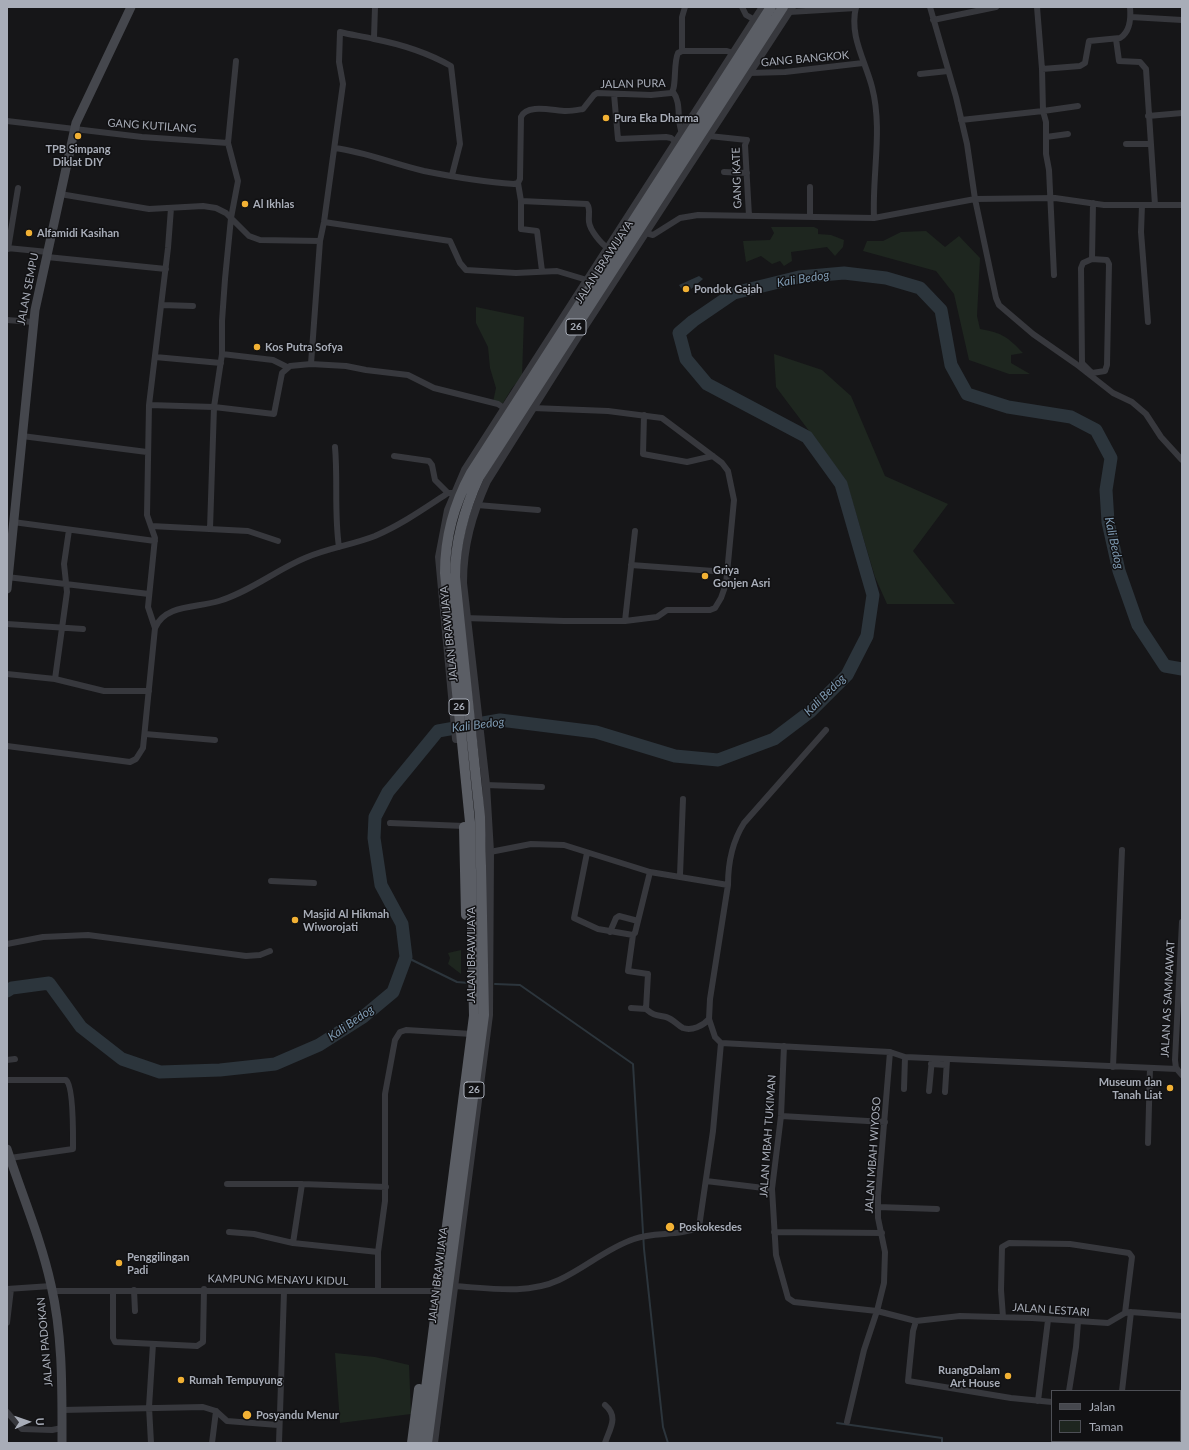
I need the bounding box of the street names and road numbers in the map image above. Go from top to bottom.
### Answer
street label: GANG BANGKOK [760,49,850,69]
street label: JALAN PURA [600,77,666,91]
street label: GANG KUTILANG [107,116,197,136]
street label: GANG KATE [729,147,745,209]
street label: JALAN BRAWIJAYA [572,218,636,306]
street label: JALAN SEMPU [15,252,41,326]
road number: 26 [566,319,586,335]
street label: JALAN BRAWIJAYA [437,585,461,683]
road number: 26 [449,699,469,715]
street label: JALAN BRAWIJAYA [464,907,478,1003]
street label: JALAN AS SAMMAWAT [1158,940,1178,1058]
street label: JALAN MBAH TUKIMAN [757,1074,779,1198]
road number: 26 [464,1082,484,1098]
street label: JALAN MBAH WIYOSO [862,1096,884,1214]
street label: JALAN BRAWIJAYA [426,1226,450,1324]
street label: KAMPUNG MENAYU KIDUL [208,1272,348,1288]
street label: JALAN PADOKAN [34,1297,56,1387]
street label: JALAN LESTARI [1012,1301,1090,1319]

